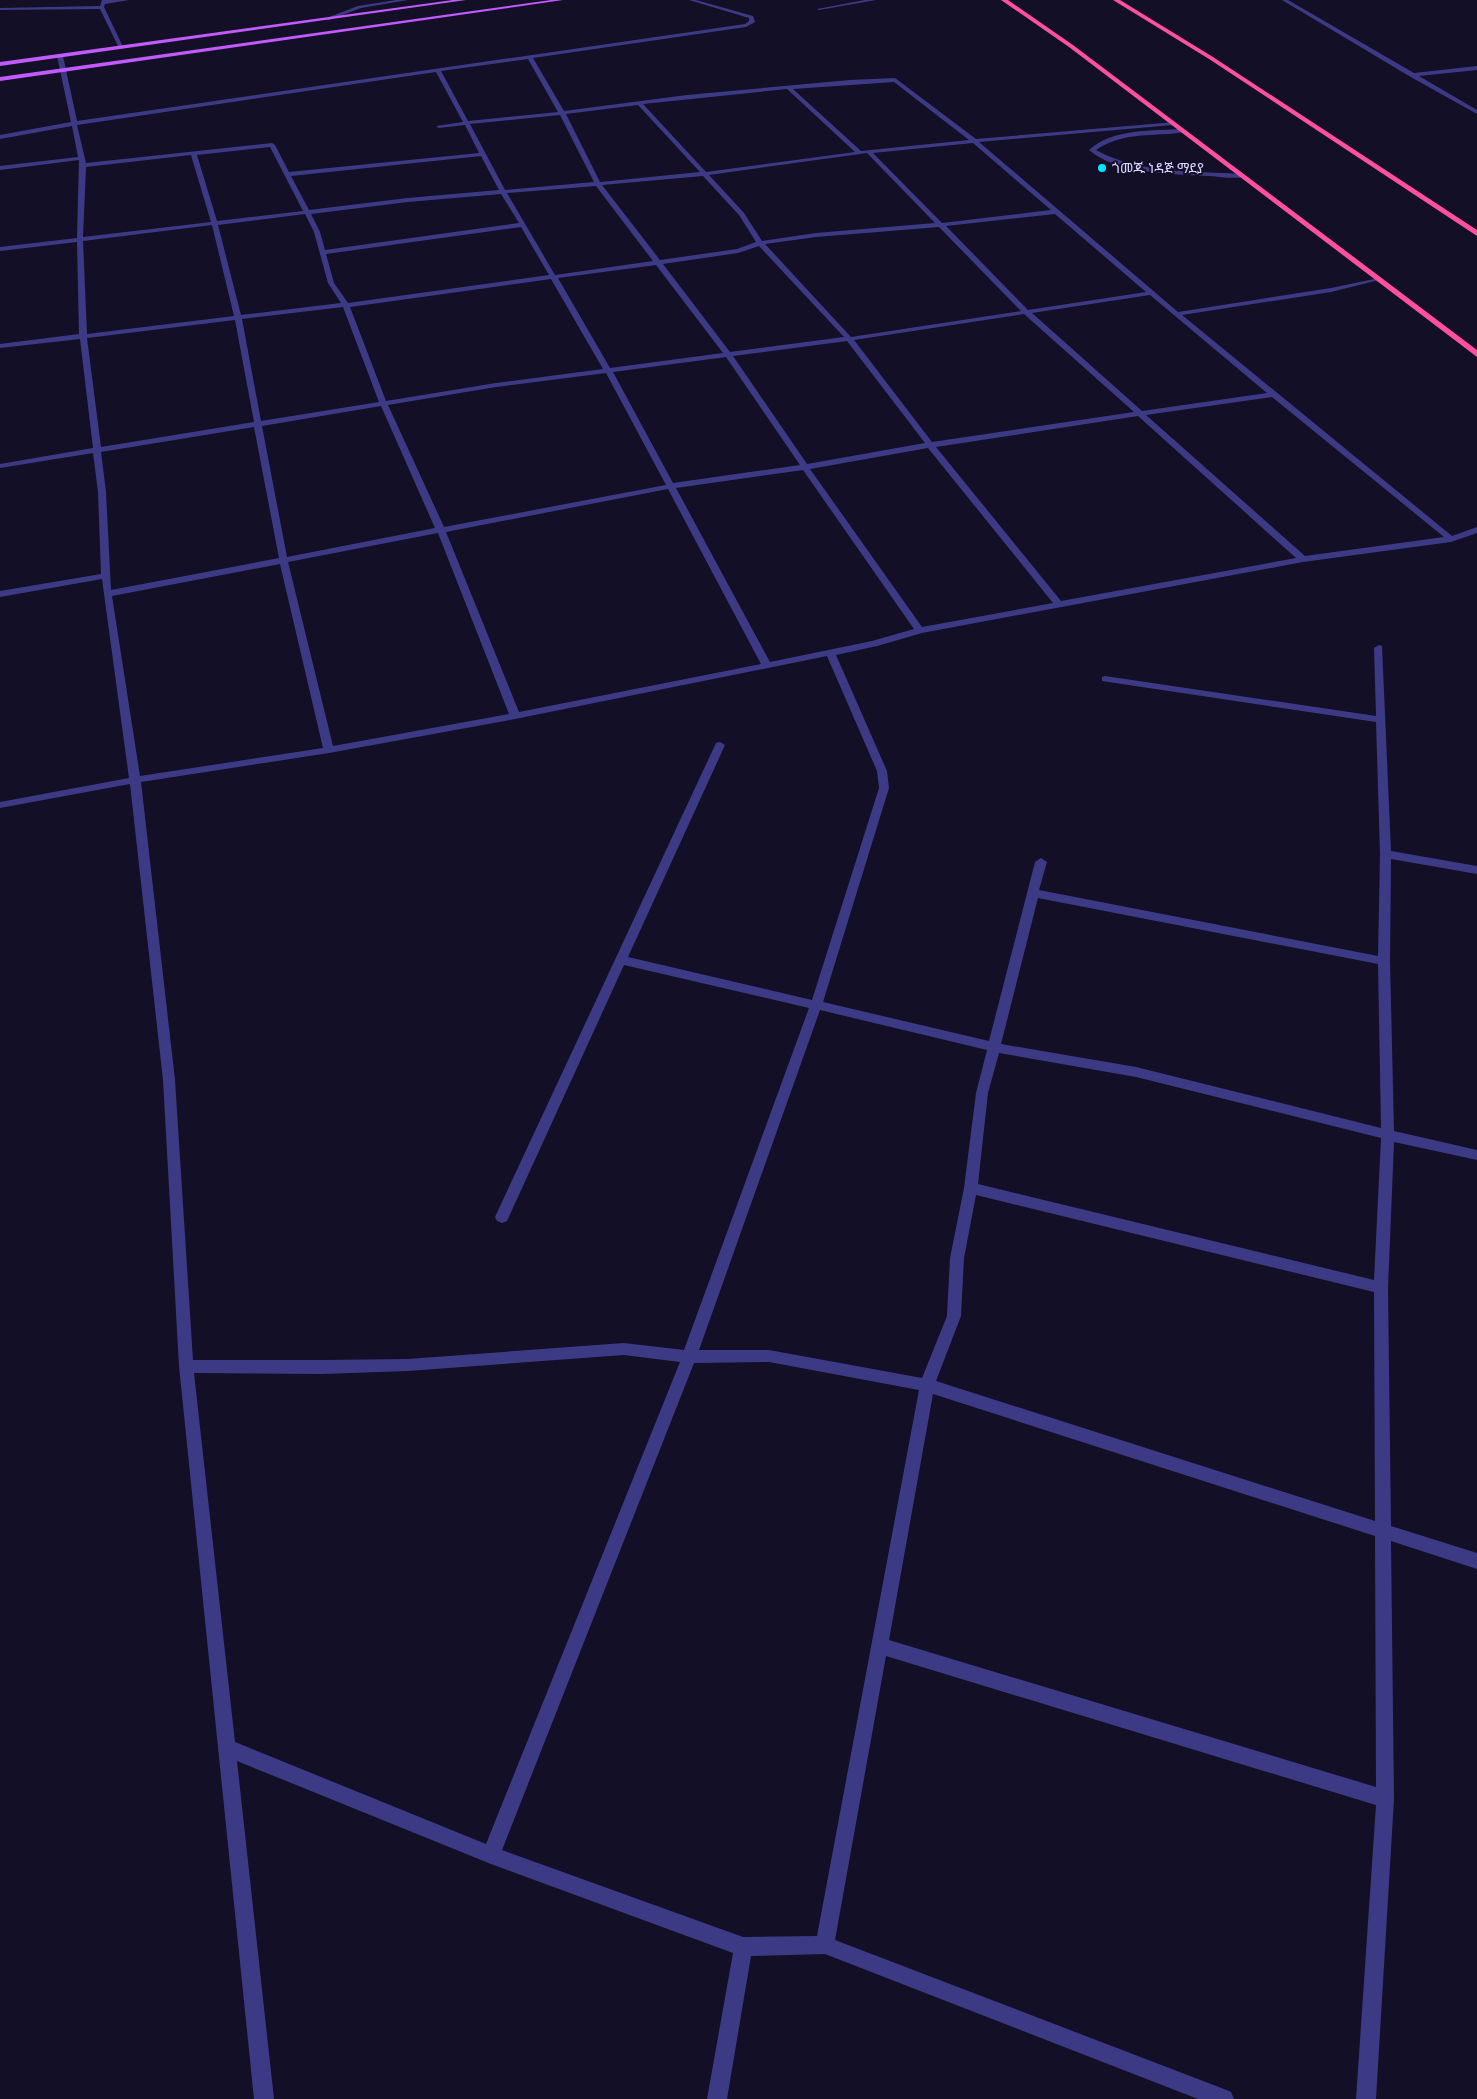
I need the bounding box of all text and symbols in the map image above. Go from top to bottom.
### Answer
place label: ጎመጁ ነዳጅ ማደያ [1112,159,1204,176]
marker: ጎመጁ ነዳጅ ማደያ [1096,162,1108,174]

